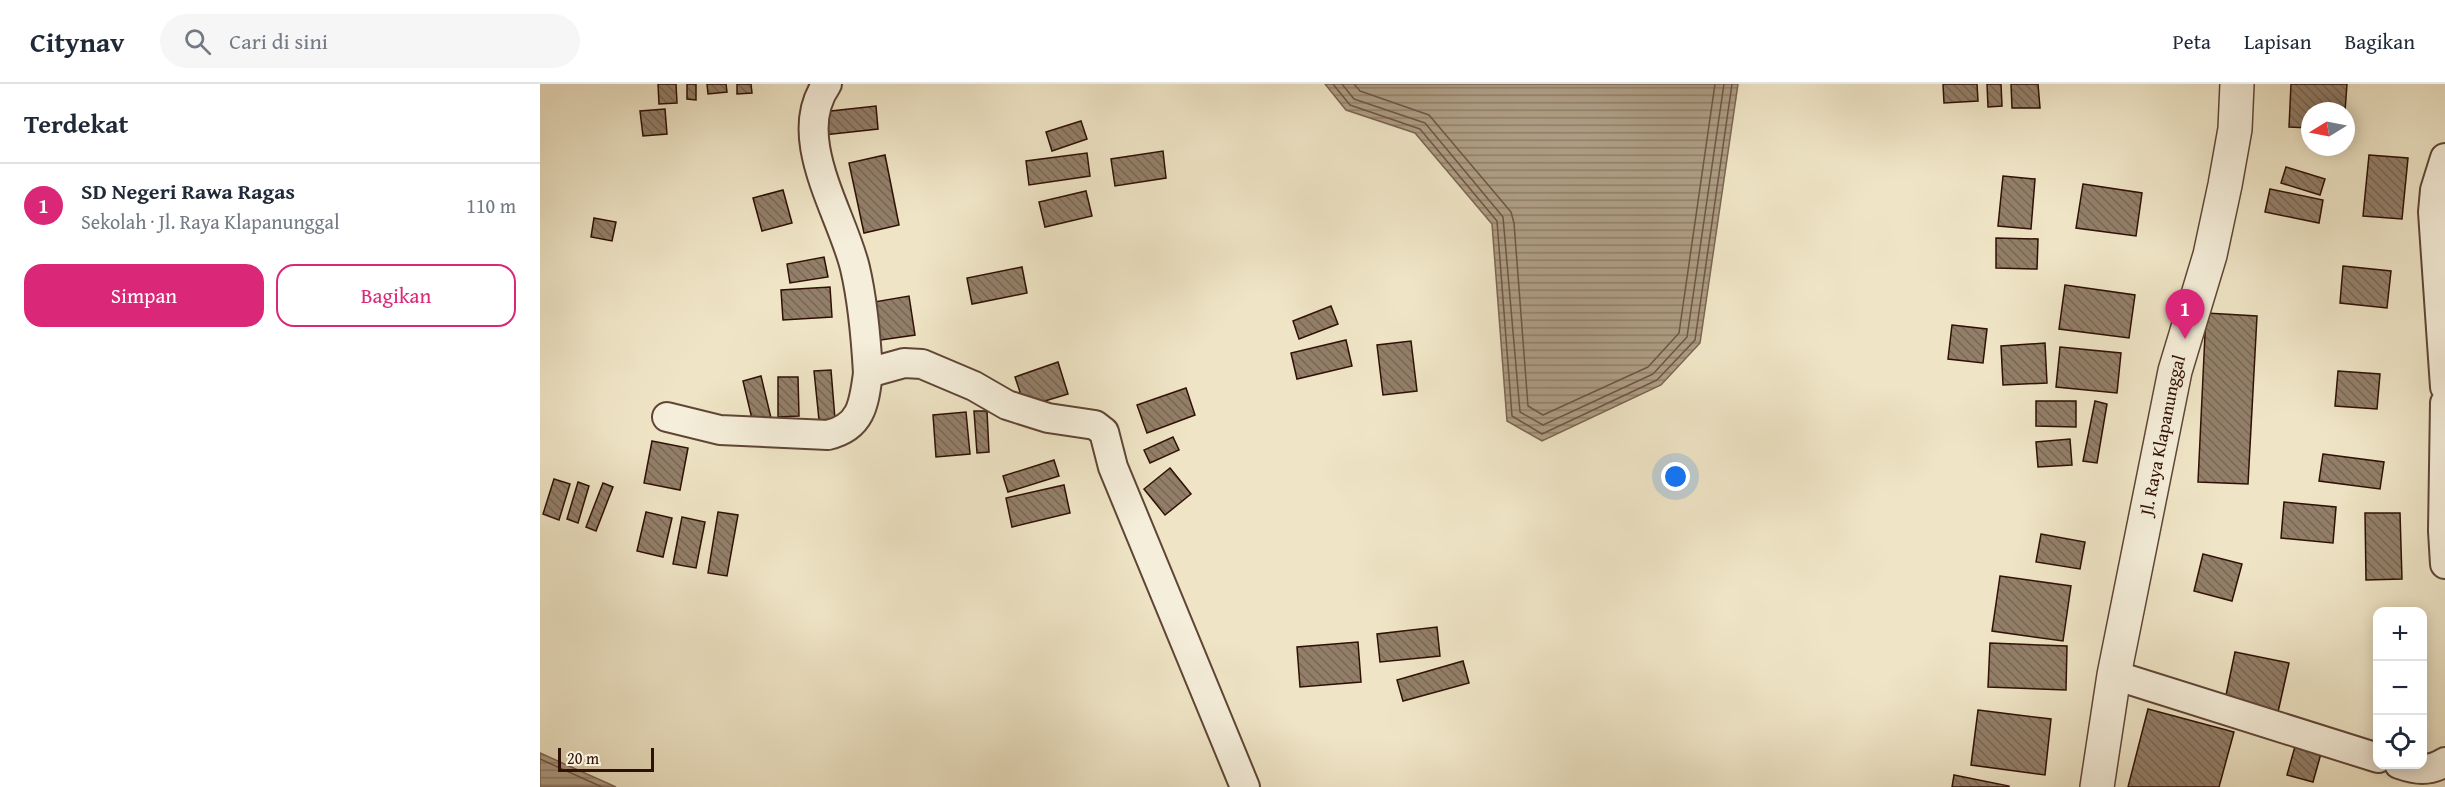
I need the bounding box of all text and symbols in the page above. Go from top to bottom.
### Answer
search box [160,14,580,68]
text: Citynav [30,21,124,62]
icon: search [181,25,214,58]
text: Cari di sini [229,25,328,57]
text: Peta [2173,26,2211,57]
text: Lapisan [2244,26,2311,57]
text: Bagikan [2344,26,2415,57]
north arrow [2301,102,2355,156]
text: Terdekat [24,104,128,143]
text: SD Negeri Rawa Ragas [81,175,295,207]
text: 1 [38,191,49,220]
text: 110 m [466,191,516,220]
text: Sekolah · Jl. Raya Klapanunggal [81,207,340,236]
button: Simpan [24,264,264,327]
button: Bagikan [276,264,516,327]
pin: 1 [2166,290,2204,339]
street label: Jl. Raya Klapanunggal [2132,351,2192,520]
your location [1661,462,1690,491]
map controls [2373,607,2427,769]
button: + [2373,607,2427,661]
button: − [2373,661,2427,715]
button: locate [2373,715,2427,769]
scale bar [558,745,654,772]
text: 20 m [567,746,599,770]

